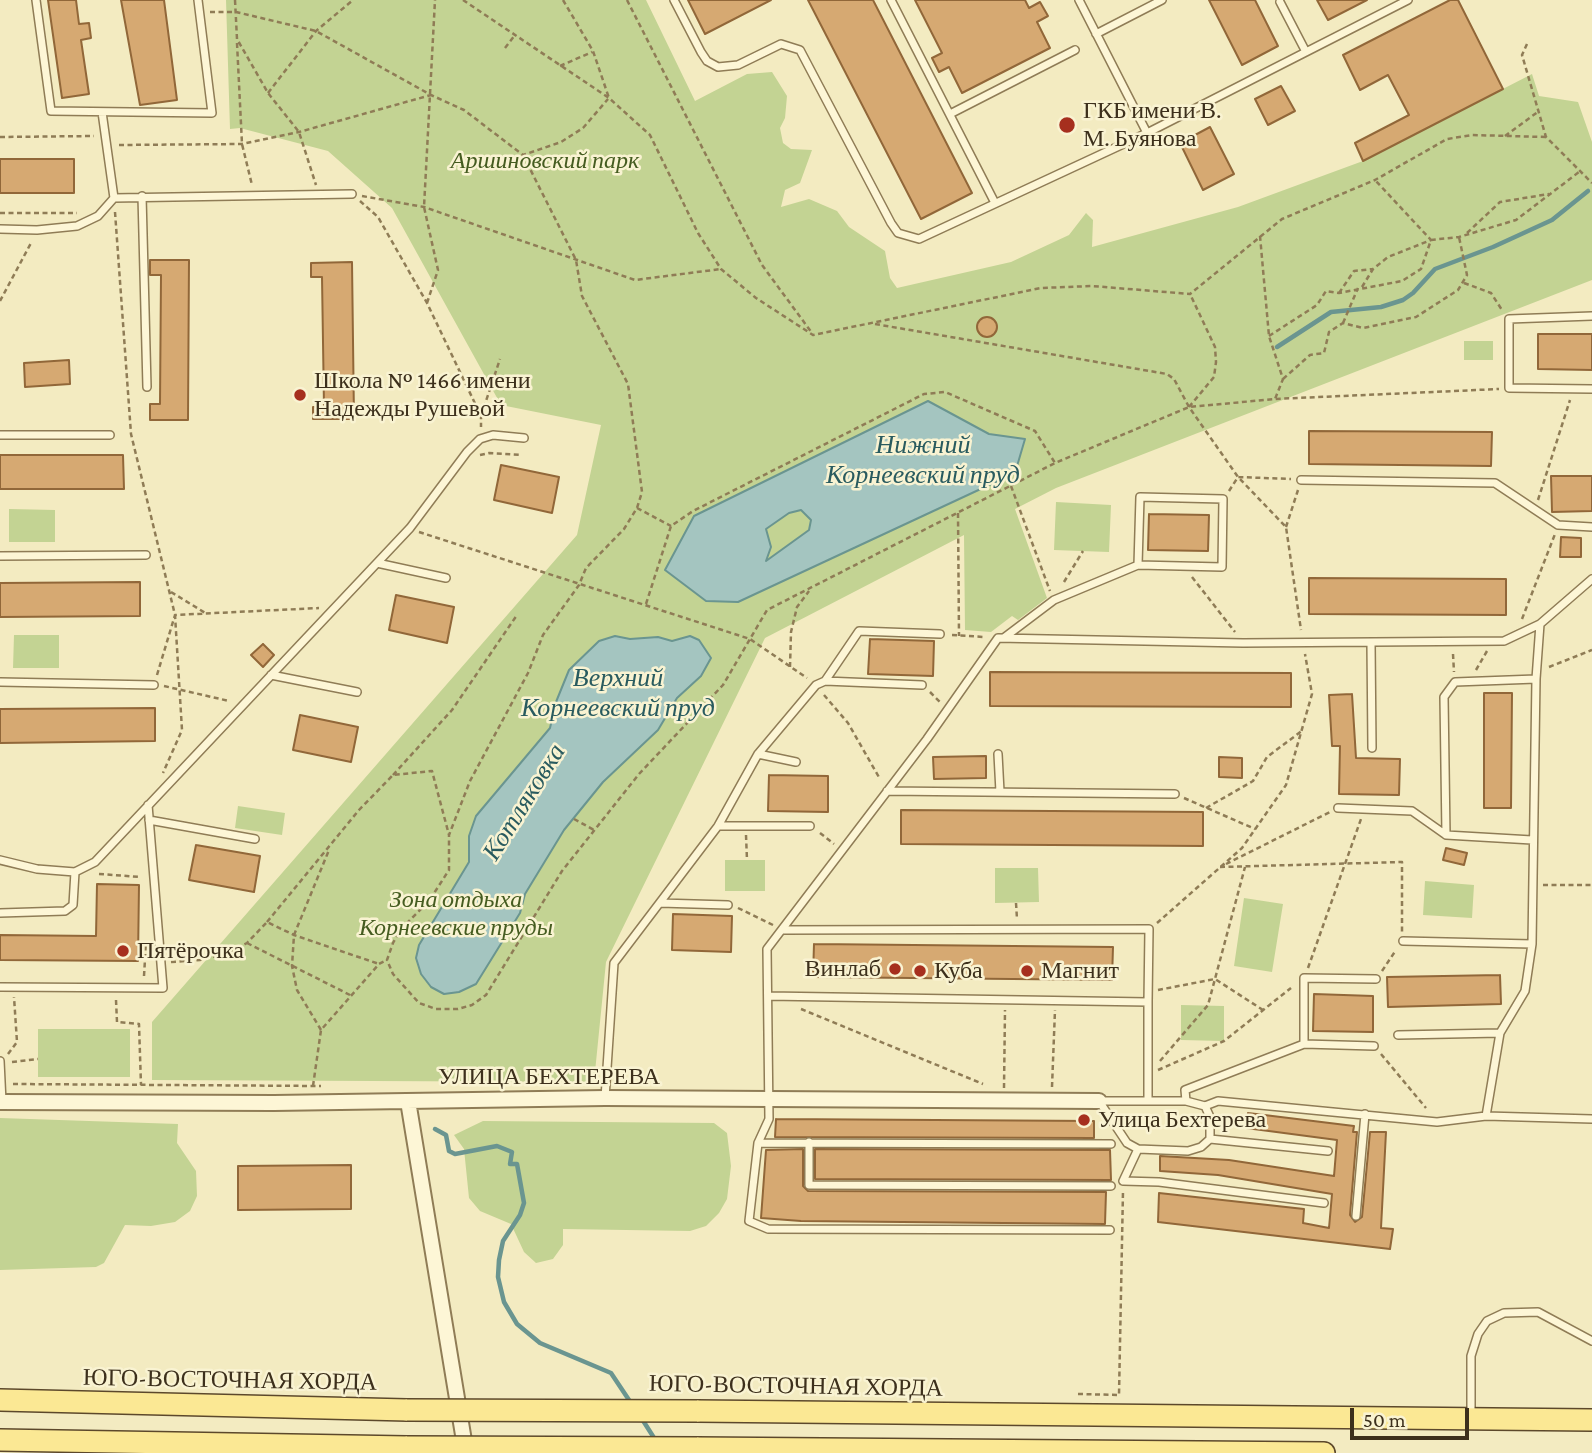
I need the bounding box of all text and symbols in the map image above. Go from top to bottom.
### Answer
place label: ГКБ имени В. М. Буянова [1083,97,1222,153]
marker: ГКБ имени В. М. Буянова [1057,115,1077,135]
park label: Аршиновский парк [451,147,639,175]
place label: Школа № 1466 имени Надежды Рушевой [314,367,531,423]
marker: Школа № 1466 имени Надежды Рушевой [292,387,308,403]
water label: Нижний Корнеевский пруд [826,429,1020,490]
water label: Верхний Корнеевский пруд [521,662,715,724]
water label: Котляковка [476,738,572,866]
park label: Зона отдыха Корнеевские пруды [359,886,553,942]
place label: Пятёрочка [137,937,244,965]
marker: Пятёрочка [115,943,131,959]
place label: Винлаб [804,955,881,983]
place label: Куба [934,957,983,985]
place label: Магнит [1041,957,1119,985]
marker: Винлаб [887,961,903,977]
marker: Куба [912,963,928,979]
marker: Магнит [1019,963,1035,979]
street label: УЛИЦА БЕХТЕРЕВА [438,1063,660,1091]
place label: Улица Бехтерева [1098,1106,1266,1134]
marker: Улица Бехтерева [1076,1112,1092,1128]
street label: ЮГО-ВОСТОЧНАЯ ХОРДА [83,1363,377,1397]
street label: ЮГО-ВОСТОЧНАЯ ХОРДА [649,1369,943,1403]
scale bar [1354,1394,1473,1438]
text: 50 m [1363,1408,1406,1432]

